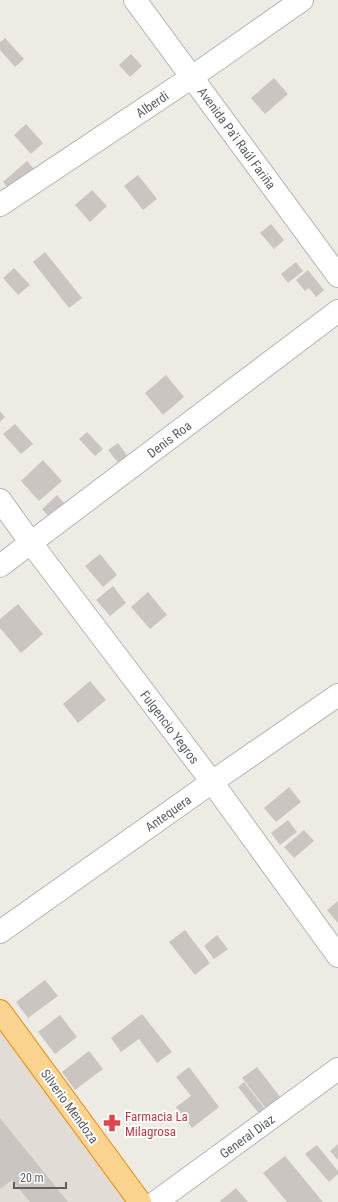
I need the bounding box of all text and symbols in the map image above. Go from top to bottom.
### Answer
street label: Avenida Pa'i Raúl Fariña [195,85,279,192]
street label: Alberdi [133,88,172,121]
street label: Denis Roa [144,418,194,461]
street label: Fulgencio Yegros [137,688,202,767]
street label: Antequera [142,792,194,835]
street label: Silverio Mendoza [38,1066,101,1146]
place label: Farmacia La Milagrosa [125,1109,188,1139]
street label: General Diaz [217,1111,278,1161]
pharmacy icon: Farmacia La Milagrosa [102,1113,122,1133]
scale bar [14,1164,66,1190]
text: 20 m [20,1171,44,1185]

